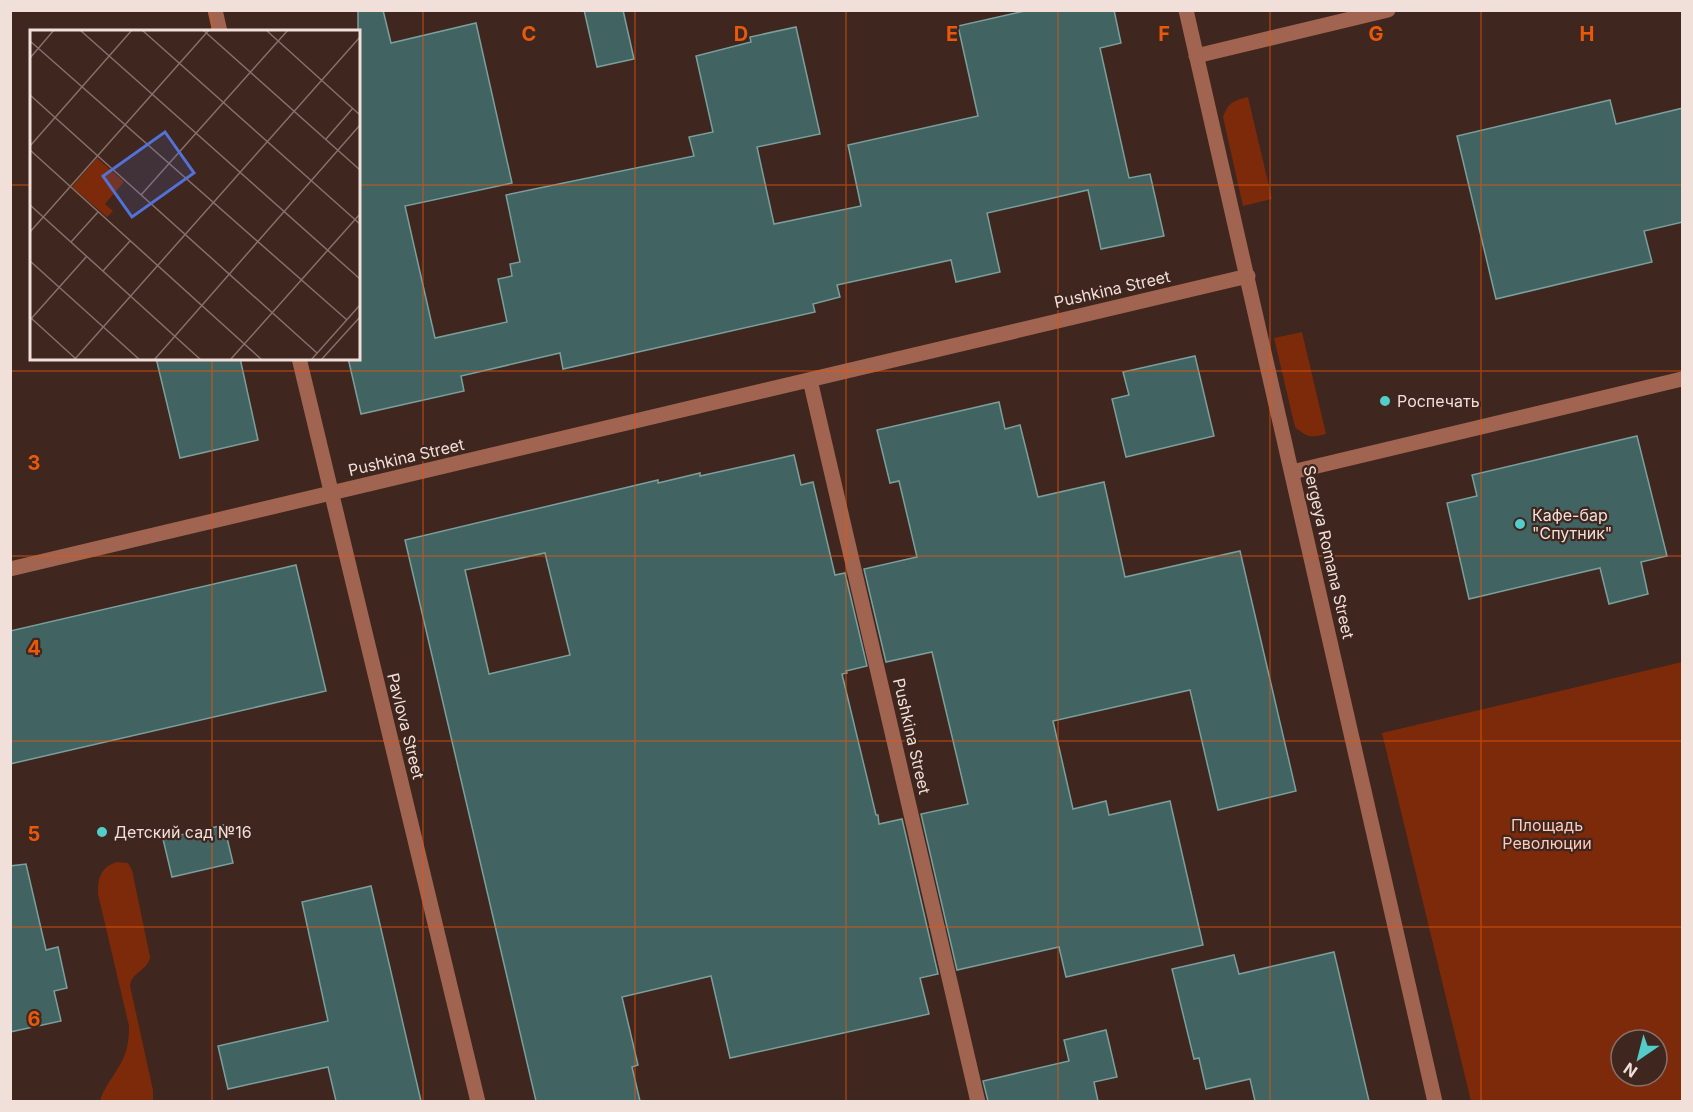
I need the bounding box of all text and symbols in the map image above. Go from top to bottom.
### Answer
text: C [522,22,536,46]
text: D [734,22,748,46]
text: E [946,22,958,46]
text: F [1158,22,1170,46]
text: G [1368,22,1384,46]
text: H [1580,22,1594,46]
inset map [30,30,360,360]
street label: Pushkina Street [1052,266,1172,312]
place label: Роспечать [1397,391,1480,411]
marker: Роспечать [1378,394,1392,408]
street label: Pushkina Street [346,434,466,480]
text: 3 [28,451,40,475]
street label: Sergeya Romana Street [1299,463,1359,641]
place label: Кафе-бар "Спутник" [1532,505,1612,543]
marker: Кафе-бар "Спутник" [1513,517,1527,531]
text: 4 [27,636,41,660]
street label: Pavlova Street [383,671,429,781]
street label: Pushkina Street [889,676,935,796]
park label: Площадь Революции [1502,815,1592,853]
text: 5 [28,822,40,846]
place label: Детский сад №16 [114,822,252,842]
marker: Детский сад №16 [95,825,109,839]
text: 6 [28,1007,41,1031]
north arrow [1609,1028,1669,1088]
text: N [1620,1059,1641,1082]

